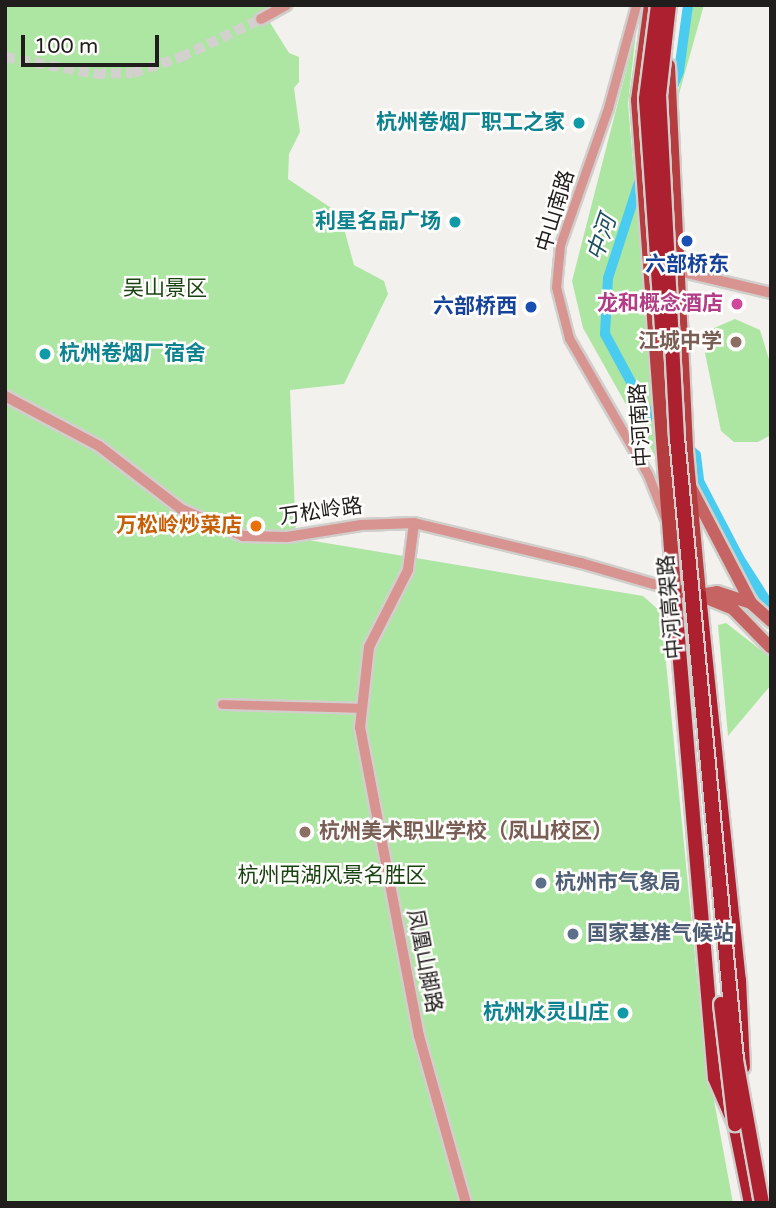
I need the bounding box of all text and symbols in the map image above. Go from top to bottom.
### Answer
scale bar [24,21,163,65]
text: 100 m [34,34,98,59]
place label: 杭州卷烟厂职工之家 [376,110,565,136]
marker: 杭州卷烟厂职工之家 [571,115,587,131]
street label: 中山南路 [532,167,580,255]
place label: 利星名品广场 [315,209,441,235]
water label: 中河 [581,212,623,264]
marker: 利星名品广场 [447,214,463,230]
marker: 六部桥东 [679,233,695,249]
place label: 六部桥东 [645,252,729,278]
park label: 吴山景区 [123,276,207,302]
place label: 龙和概念酒店 [597,291,723,317]
place label: 六部桥西 [433,294,517,320]
marker: 龙和概念酒店 [729,296,745,312]
marker: 六部桥西 [523,299,539,315]
place label: 江城中学 [638,329,722,355]
marker: 江城中学 [728,334,744,350]
place label: 杭州卷烟厂宿舍 [59,341,206,367]
marker: 杭州卷烟厂宿舍 [37,346,53,362]
street label: 中河南路 [626,382,656,468]
street label: 万松岭路 [278,494,364,530]
place label: 万松岭炒菜店 [116,513,242,539]
marker: 万松岭炒菜店 [248,518,264,534]
street label: 中河高架路 [654,554,688,660]
place label: 杭州美术职业学校（凤山校区） [319,819,613,845]
marker: 杭州美术职业学校（凤山校区） [297,824,313,840]
park label: 杭州西湖风景名胜区 [238,863,426,889]
place label: 杭州市气象局 [555,870,681,896]
marker: 杭州市气象局 [533,875,549,891]
street label: 凤凰山脚路 [402,907,446,1015]
place label: 国家基准气候站 [587,921,734,947]
marker: 国家基准气候站 [565,926,581,942]
place label: 杭州水灵山庄 [483,1000,609,1026]
marker: 杭州水灵山庄 [615,1005,631,1021]

